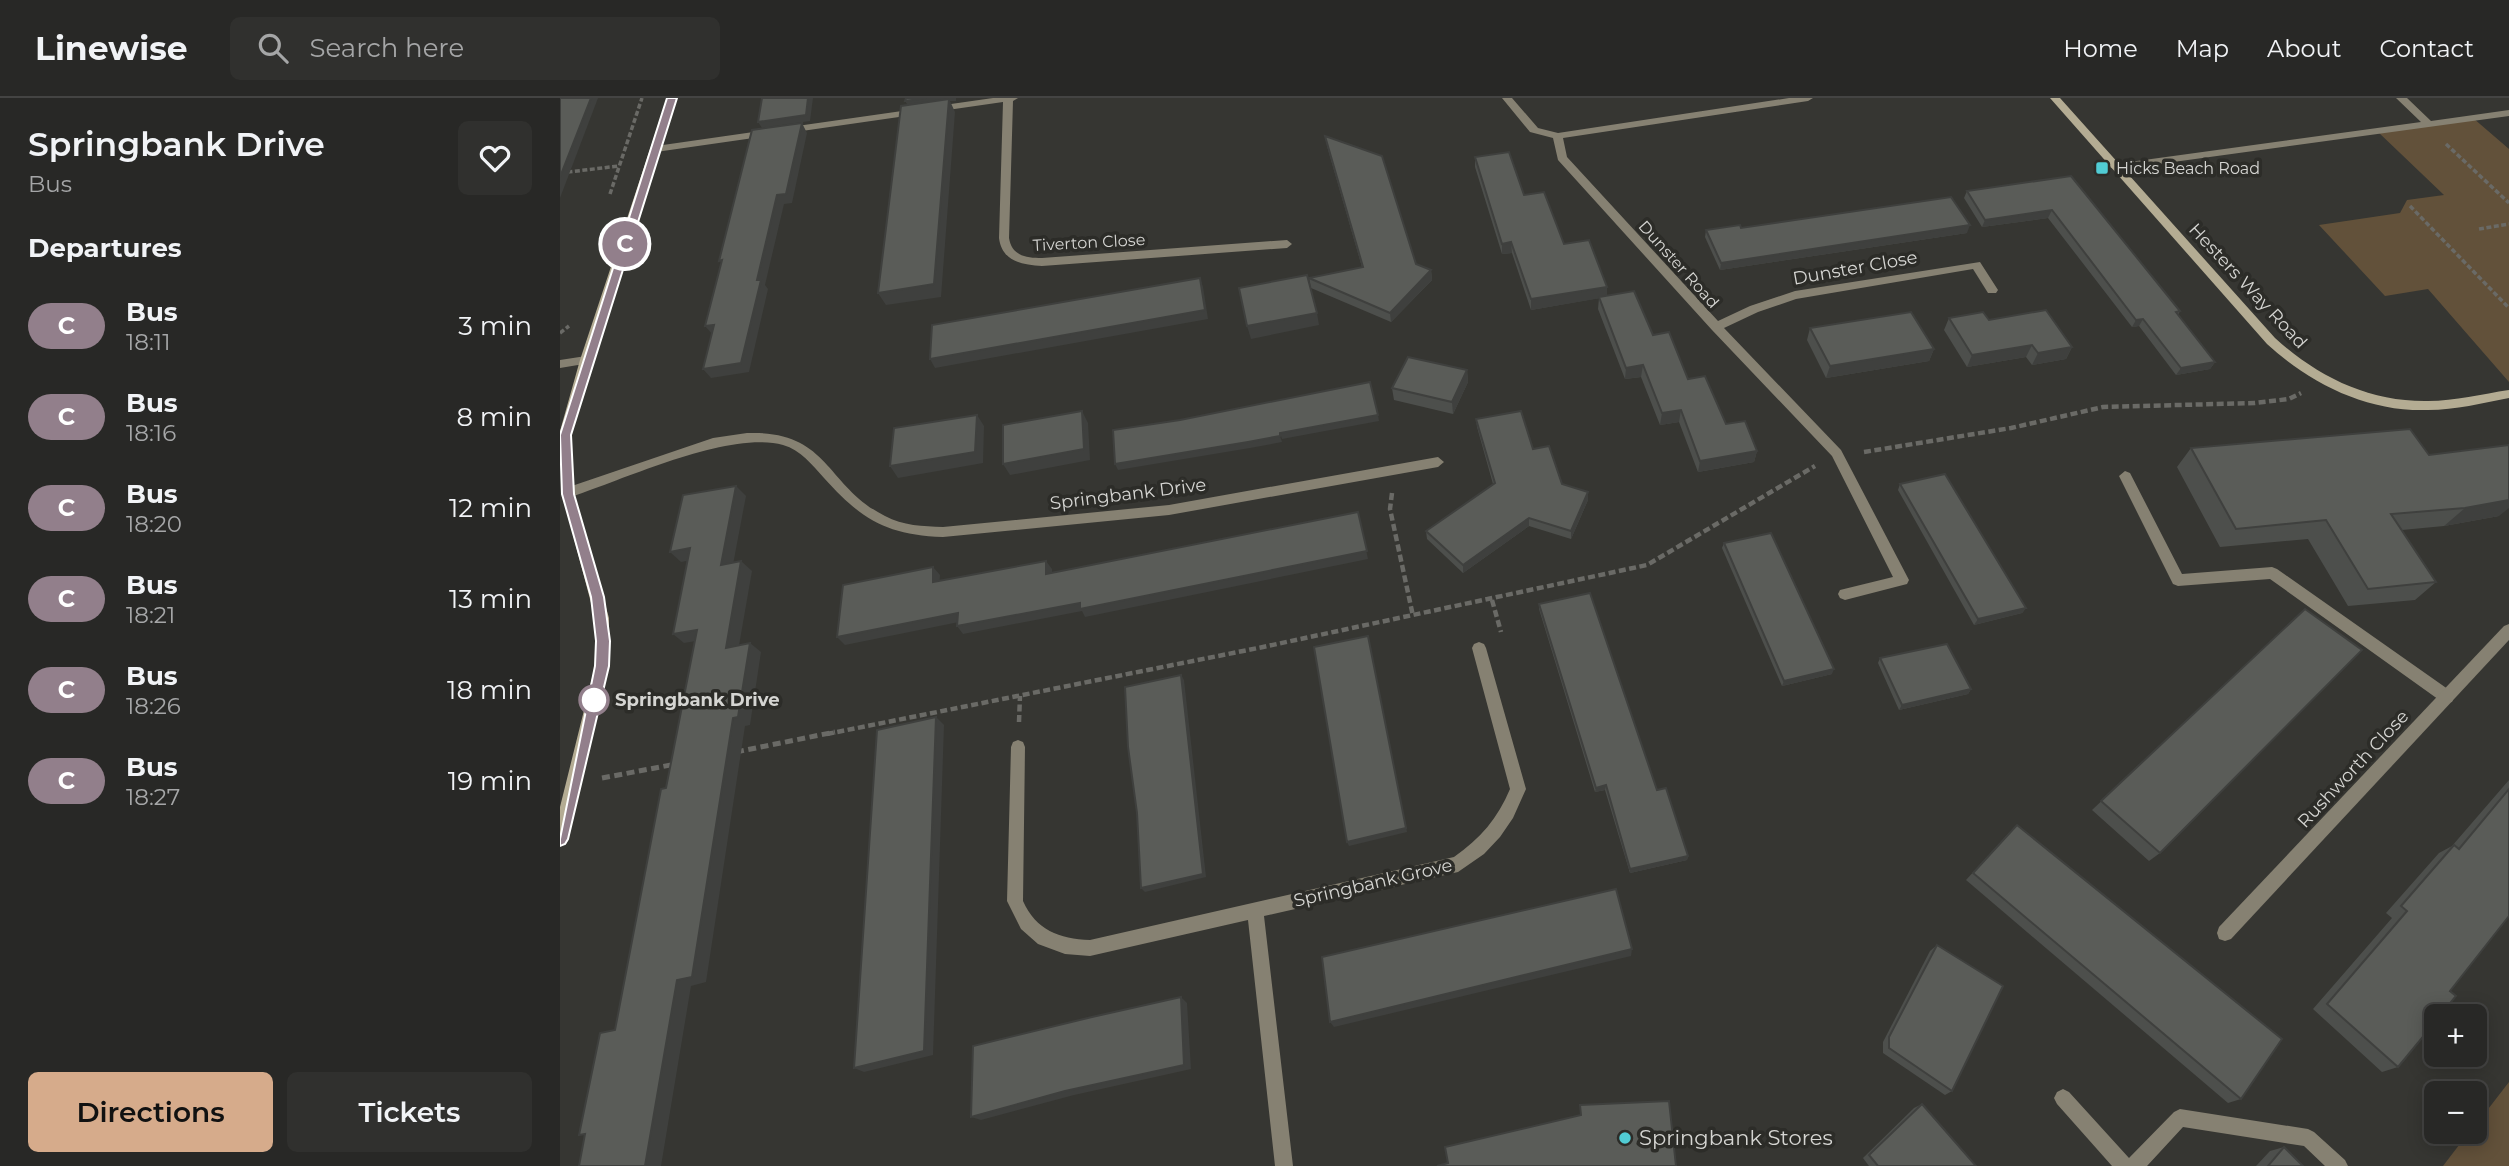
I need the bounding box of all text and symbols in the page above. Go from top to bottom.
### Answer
search box [230,17,720,80]
text: Linewise [35,28,188,68]
icon: search [254,29,292,67]
text: Search here [310,32,464,64]
text: Home [2063,34,2138,63]
text: Map [2176,34,2229,63]
text: About [2267,34,2341,63]
text: Contact [2379,34,2474,63]
button: heart [458,121,532,195]
text: Springbank Drive [28,124,325,164]
place label: Hicks Beach Road [2116,159,2260,178]
marker: Hicks Beach Road [2094,160,2110,176]
text: Bus [28,170,72,198]
street label: Dunster Road [1634,217,1723,312]
street label: Hesters Way Road [2184,219,2312,353]
line badge: C [602,221,648,267]
text: C [616,229,634,258]
street label: Tiverton Close [1032,230,1146,255]
text: Departures [28,232,182,264]
street label: Dunster Close [1791,246,1919,290]
text: Bus [126,296,178,328]
text: 3 min [458,310,532,342]
text: C [58,311,75,340]
text: 18:11 [126,328,170,356]
text: Bus [126,387,178,419]
text: 8 min [456,401,532,433]
text: C [58,402,75,431]
text: 18:16 [126,419,176,447]
street label: Springbank Drive [1049,473,1208,514]
text: Bus [126,478,178,510]
text: 12 min [449,492,532,524]
text: C [58,493,75,522]
text: 18:20 [126,510,182,538]
text: Bus [126,569,178,601]
text: 13 min [449,583,532,615]
text: C [58,584,75,613]
text: 18:21 [126,601,175,629]
text: Bus [126,660,178,692]
text: 18 min [447,674,532,706]
text: C [58,675,75,704]
marker: Springbank Drive [579,685,609,715]
place label: Springbank Drive [615,689,780,711]
text: 18:26 [126,692,181,720]
street label: Rushworth Close [2293,705,2413,832]
text: Bus [126,751,178,783]
text: 19 min [448,765,532,797]
text: C [58,766,75,795]
text: 18:27 [126,783,180,811]
street label: Springbank Grove [1291,854,1455,912]
map controls [2424,1004,2487,1144]
button: + [2424,1004,2487,1067]
button: Directions [28,1072,273,1152]
button: Tickets [287,1072,532,1152]
button: − [2424,1081,2487,1144]
place label: Springbank Stores [1639,1125,1833,1150]
marker: Springbank Stores [1617,1130,1633,1146]

